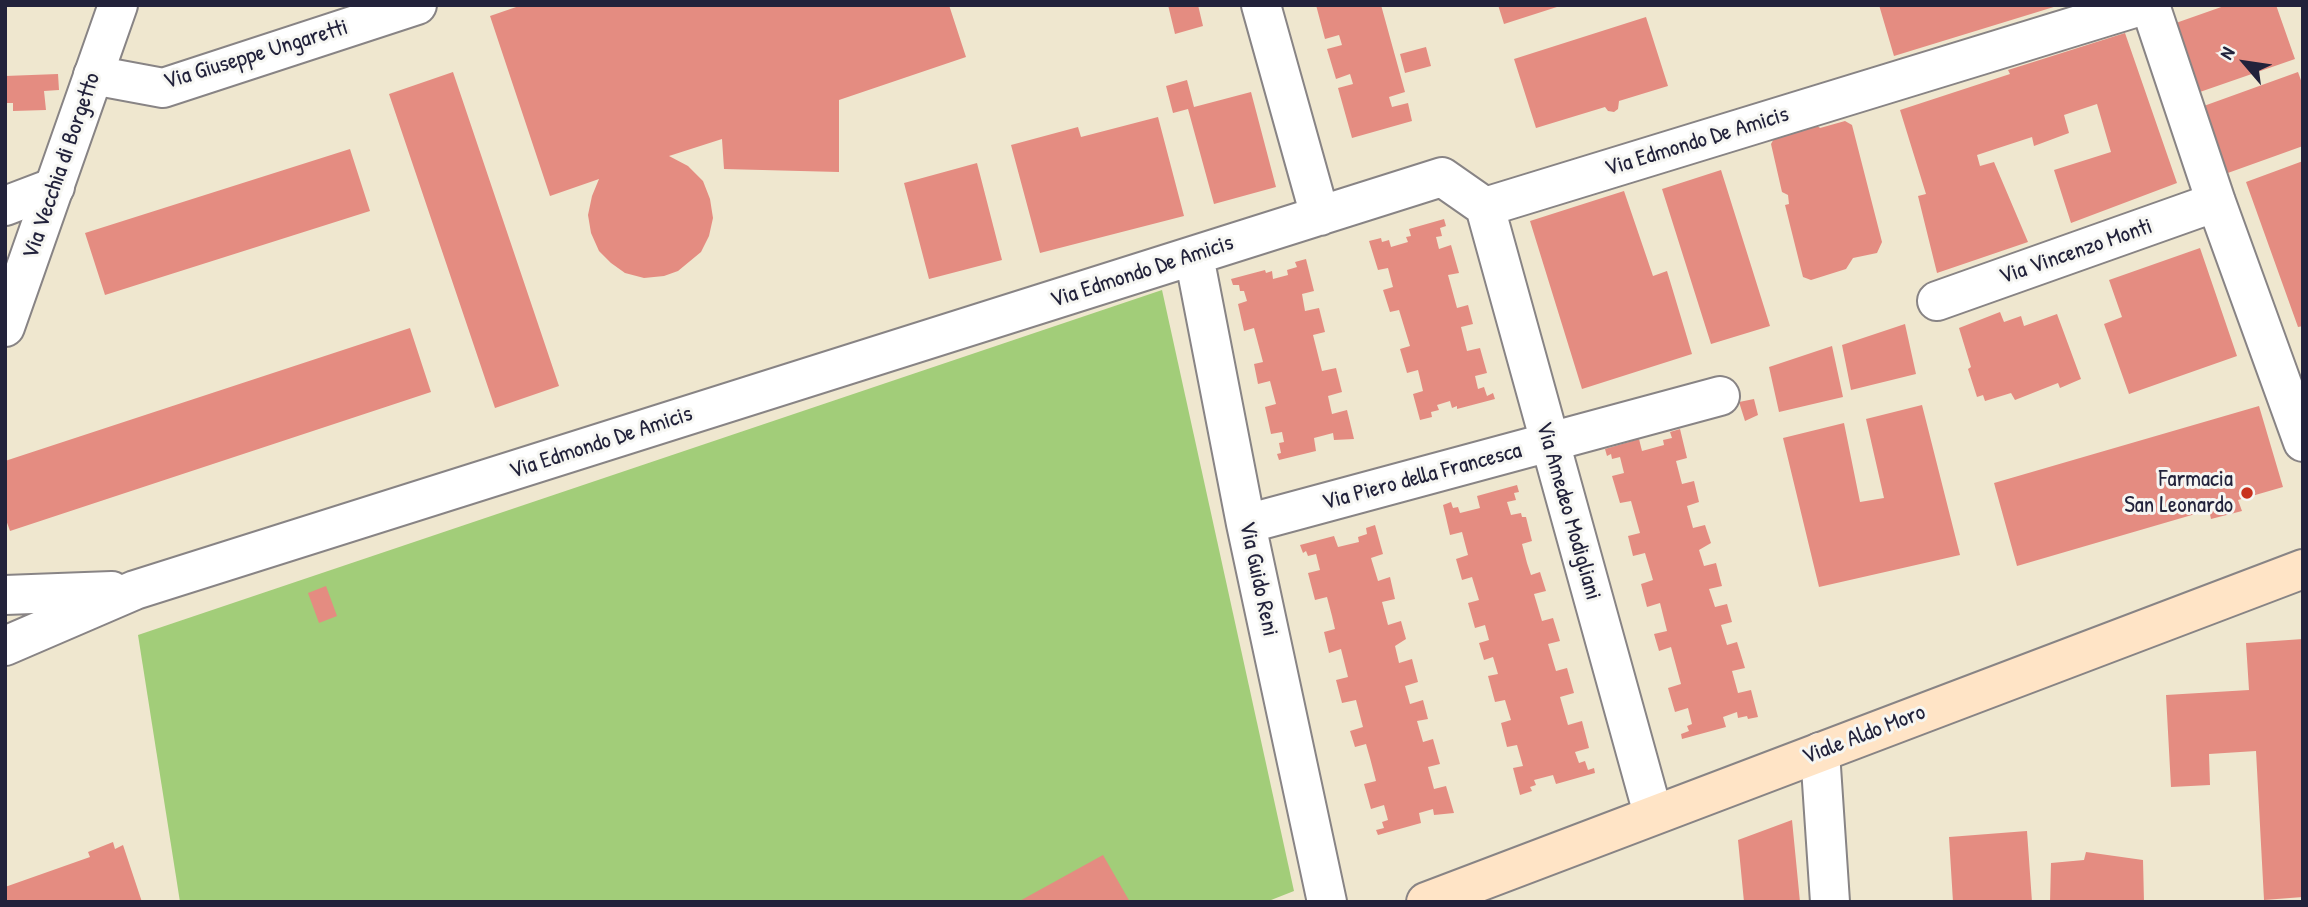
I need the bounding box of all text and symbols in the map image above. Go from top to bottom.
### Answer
street label: Via Giuseppe Ungaretti [161,14,351,96]
north arrow [2210,28,2280,98]
text: N [2213,42,2240,64]
street label: Via Vecchia di Borgetto [17,69,107,263]
street label: Via Edmondo De Amicis [1602,101,1792,183]
street label: Via Vincenzo Monti [1996,213,2156,291]
street label: Via Edmondo De Amicis [1047,229,1237,315]
street label: Via Edmondo De Amicis [506,400,696,486]
street label: Via Amedeo Modigliani [1529,419,1607,603]
street label: Via Piero della Francesca [1319,437,1525,517]
place label: Farmacia San Leonardo [2124,466,2233,520]
marker: Farmacia San Leonardo [2239,485,2255,501]
street label: Via Guido Reni [1232,519,1284,639]
street label: Viale Aldo Moro [1799,699,1929,771]

